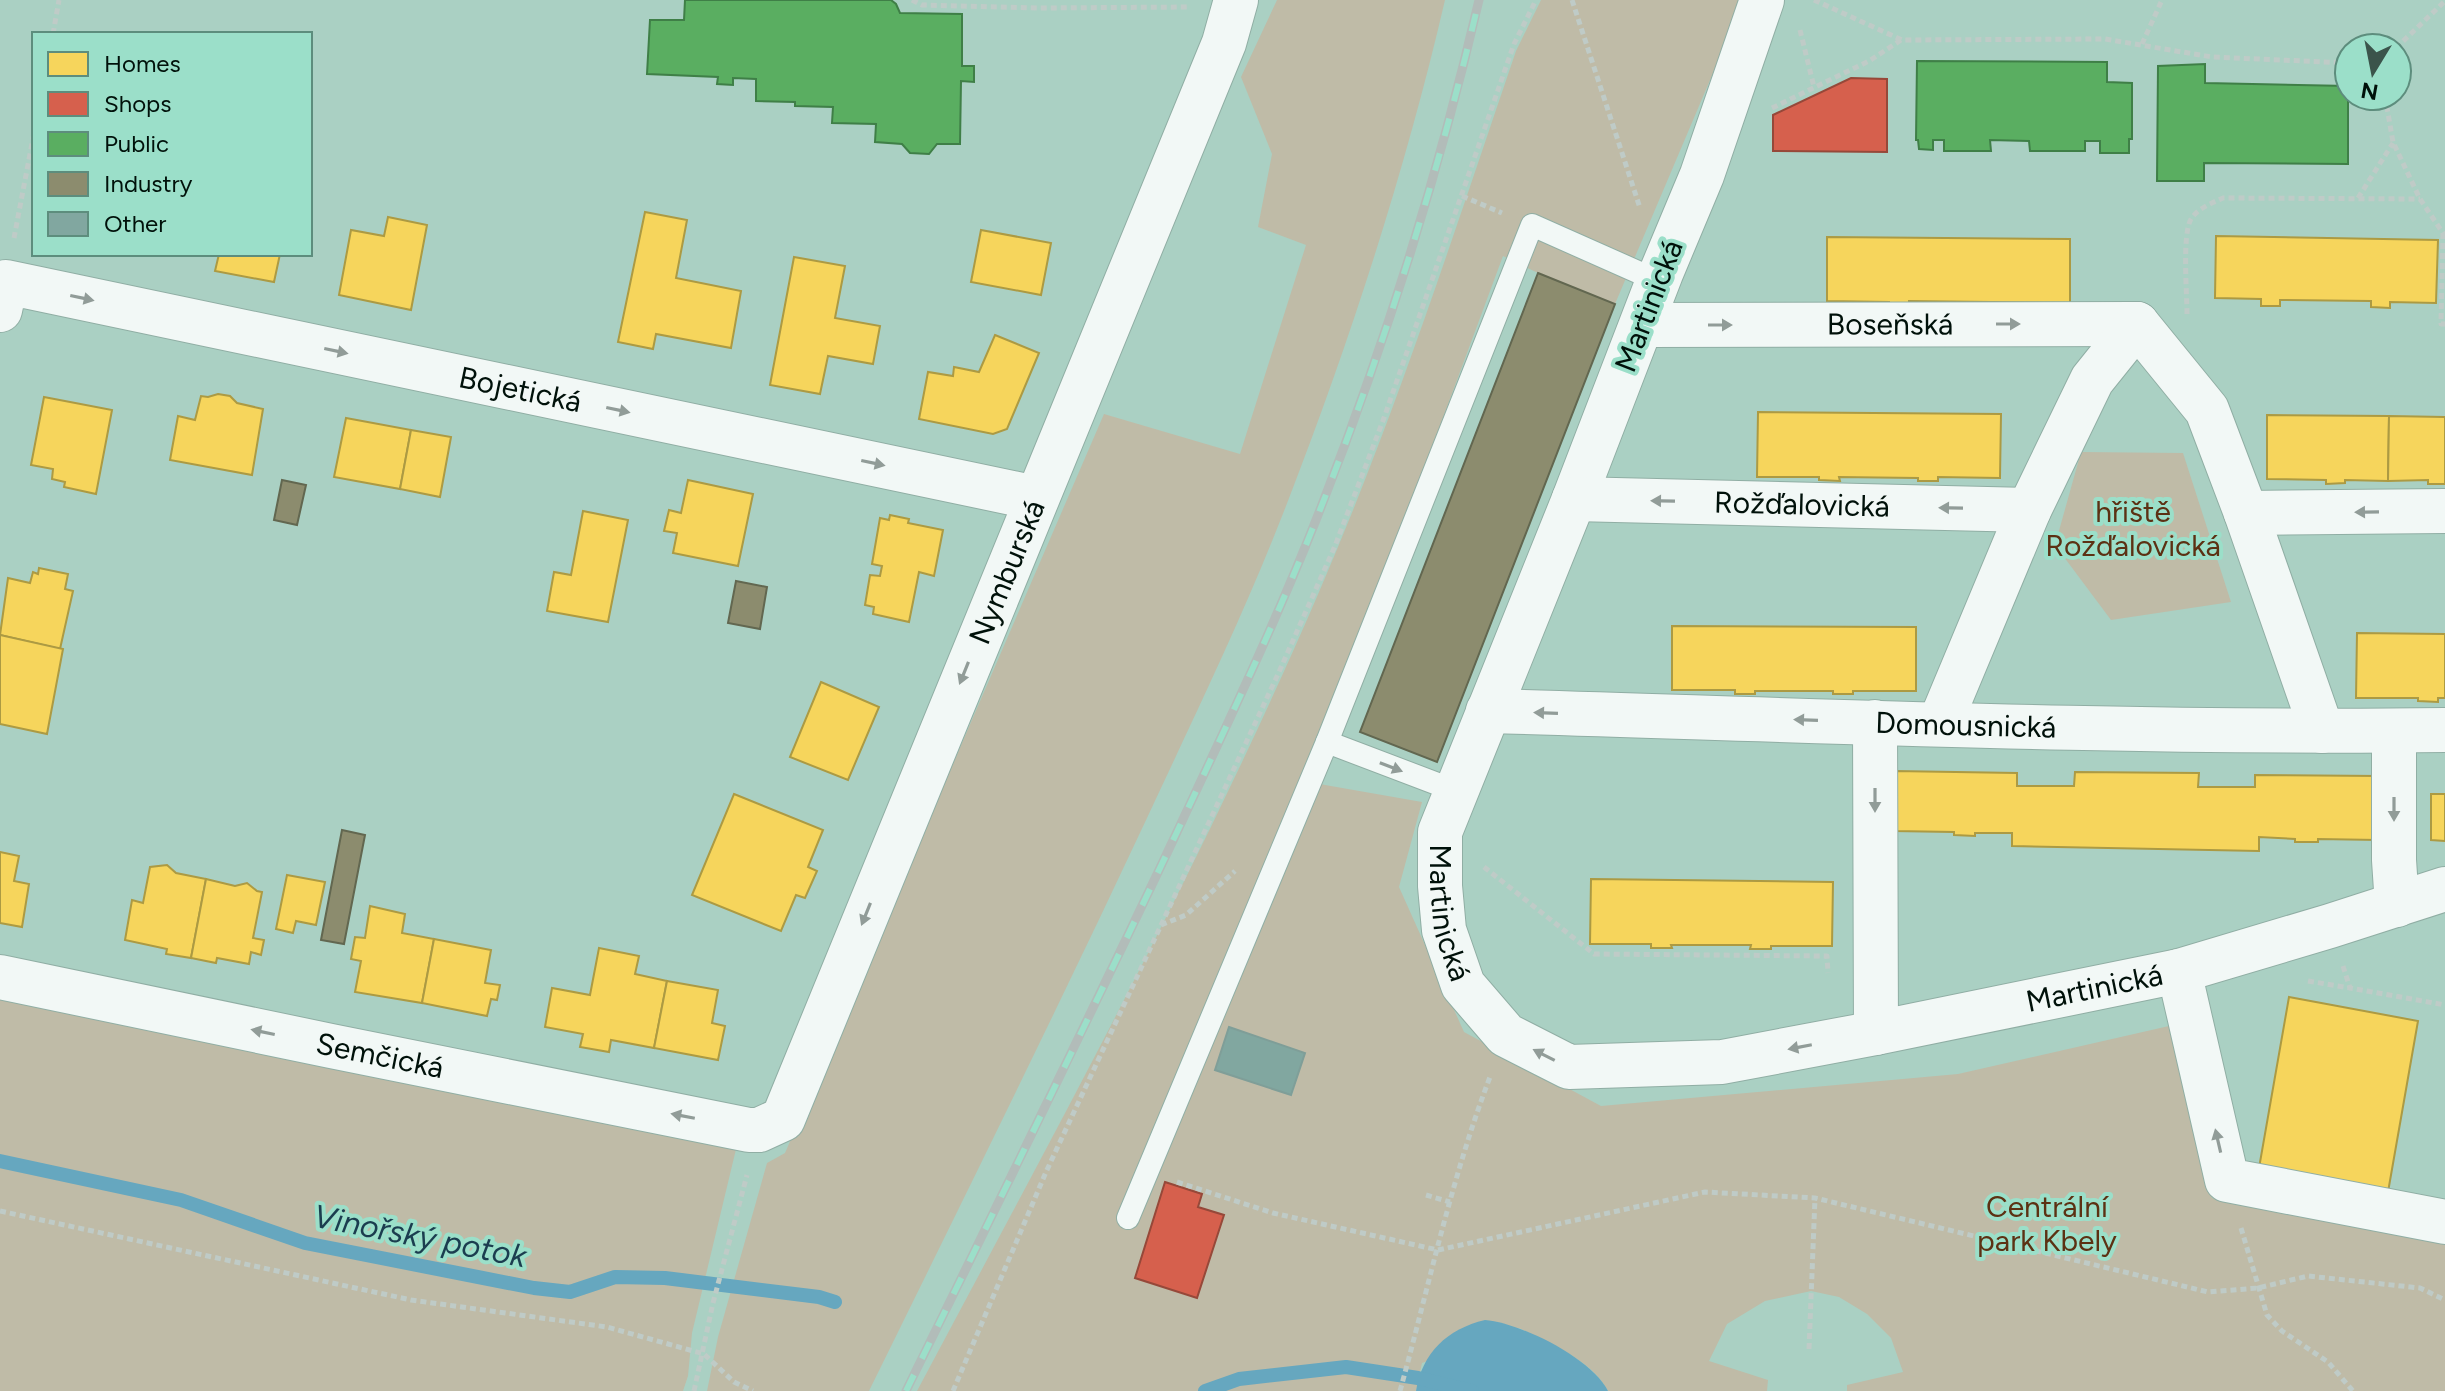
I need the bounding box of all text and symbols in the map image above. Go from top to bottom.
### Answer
legend [32,32,312,256]
north arrow [2333,32,2413,112]
text: Homes [104,49,181,78]
text: N [2359,76,2380,106]
text: Shops [104,89,171,118]
text: Public [104,129,169,158]
text: Industry [104,169,193,198]
text: Other [104,209,166,238]
street label: Martinická [1606,235,1691,377]
one-way arrow [70,293,95,305]
street label: Boseňská [1827,305,1953,343]
one-way arrow [1996,318,2021,330]
one-way arrow [1708,319,1733,331]
one-way arrow [324,346,349,358]
street label: Bojetická [456,358,585,420]
one-way arrow [606,404,631,417]
one-way arrow [861,458,886,470]
street label: Rožďalovická [1714,483,1890,525]
park label: hřiště Rožďalovická [2045,493,2221,564]
street label: Nymburská [961,494,1053,649]
one-way arrow [1650,495,1675,508]
one-way arrow [1938,502,1963,514]
one-way arrow [2354,506,2379,518]
one-way arrow [958,661,971,685]
street label: Domousnická [1875,704,2057,746]
one-way arrow [1533,706,1558,719]
one-way arrow [1793,713,1818,726]
one-way arrow [1379,761,1403,774]
one-way arrow [1869,788,1881,813]
one-way arrow [2388,797,2400,822]
street label: Martinická [1422,844,1479,986]
one-way arrow [859,902,872,926]
street label: Martinická [2023,956,2166,1020]
street label: Semčická [313,1024,447,1086]
one-way arrow [250,1025,275,1038]
one-way arrow [1787,1041,1812,1053]
one-way arrow [1533,1048,1556,1061]
one-way arrow [670,1110,695,1122]
one-way arrow [2212,1129,2224,1154]
park label: Centrální park Kbely [1977,1188,2117,1259]
water label: Vinořský potok [310,1197,531,1276]

